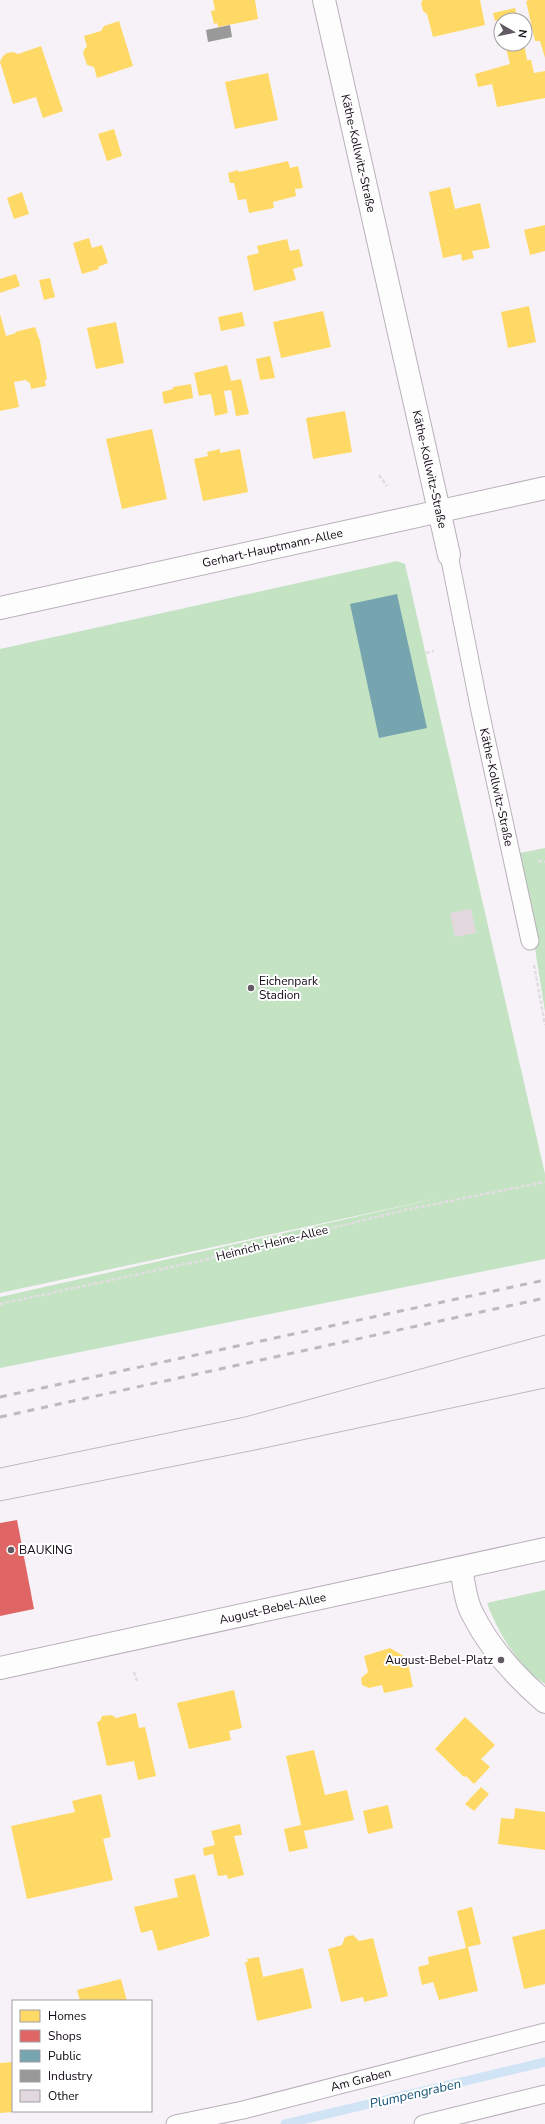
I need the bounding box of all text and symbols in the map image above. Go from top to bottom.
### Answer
north arrow [493,12,533,52]
text: N [514,28,530,39]
street label: Käthe-Kollwitz-Straße [337,93,380,214]
street label: Käthe-Kollwitz-Straße [409,409,451,530]
street label: Gerhart-Hauptmann-Allee [201,525,344,571]
street label: Käthe-Kollwitz-Straße [476,727,517,848]
place label: Eichenpark Stadion [259,973,319,1003]
marker: Eichenpark Stadion [246,983,256,993]
street label: Heinrich-Heine-Allee [214,1221,330,1265]
place label: BAUKING [19,1542,73,1558]
marker: BAUKING [6,1545,16,1555]
street label: August-Bebel-Allee [218,1589,328,1628]
place label: August-Bebel-Platz [385,1652,493,1668]
marker: August-Bebel-Platz [496,1655,506,1665]
legend [12,2000,152,2112]
text: Homes [48,2008,86,2024]
text: Shops [48,2028,82,2044]
text: Public [48,2048,82,2064]
street label: Am Graben [329,2064,393,2095]
text: Industry [48,2068,93,2084]
water label: Plumpengraben [368,2075,463,2113]
text: Other [48,2088,80,2104]

